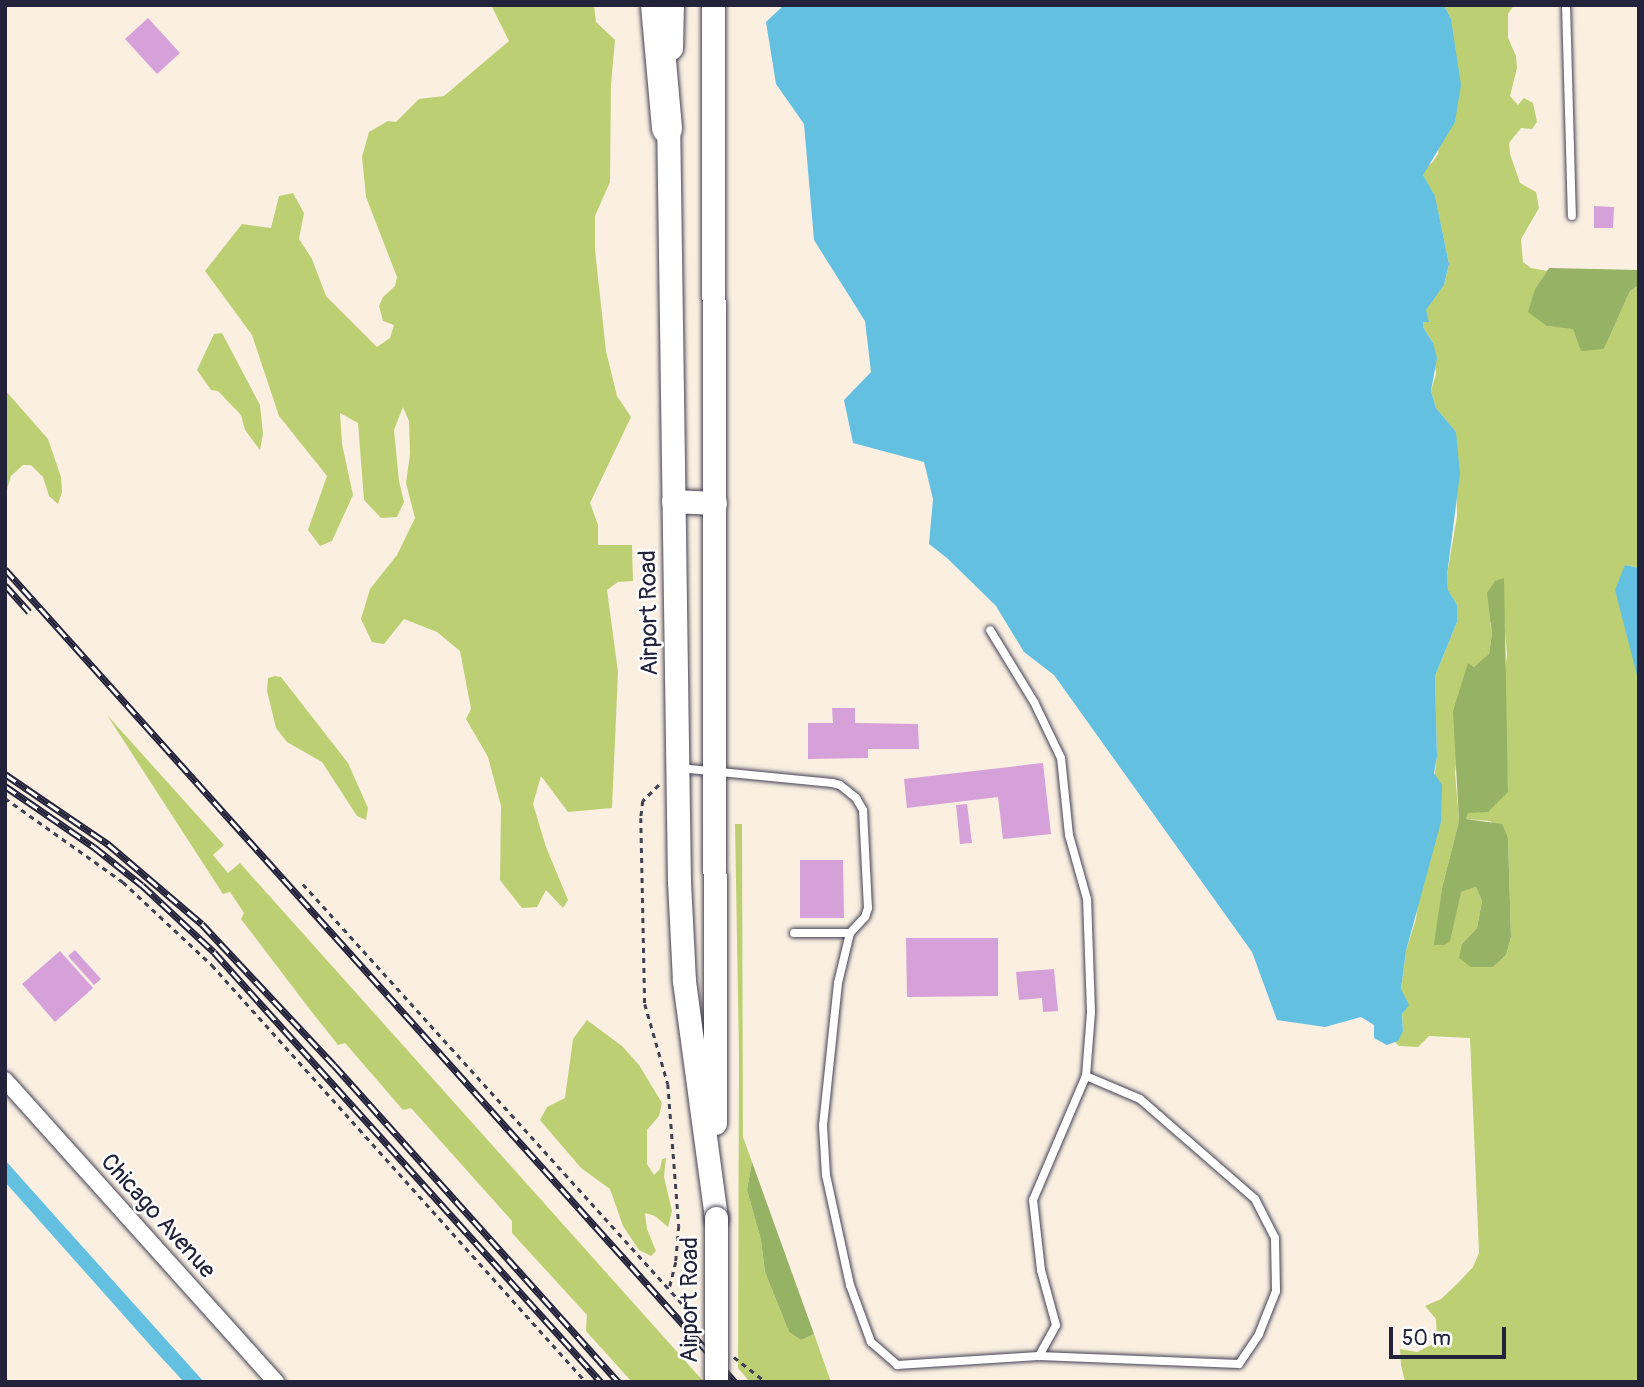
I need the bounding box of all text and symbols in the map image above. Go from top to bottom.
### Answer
street label: Airport Road [634,550,664,676]
street label: Chicago Avenue [94,1148,222,1284]
street label: Airport Road [676,1237,704,1363]
scale bar [1392,1314,1509,1358]
text: 50 m [1402,1325,1451,1352]

